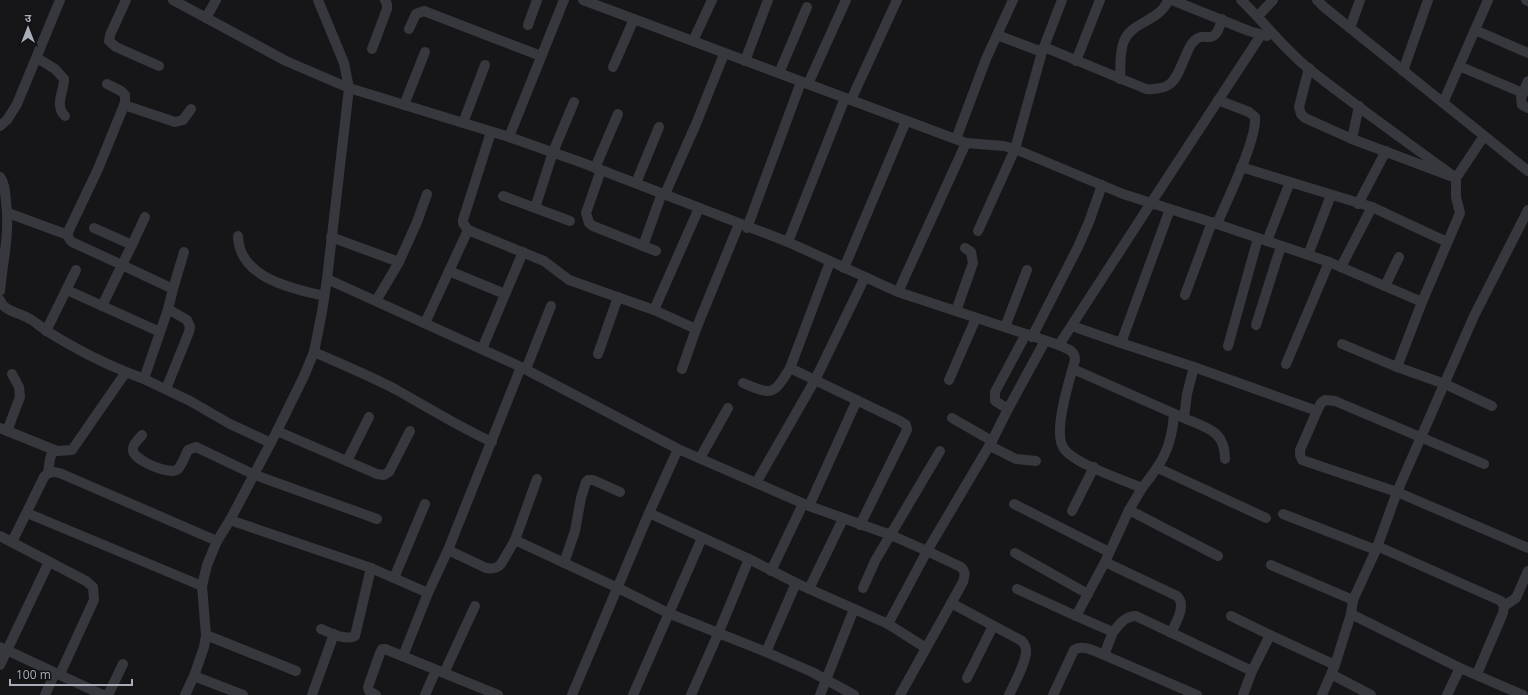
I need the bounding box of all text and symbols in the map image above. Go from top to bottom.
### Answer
north arrow [8,8,48,48]
text: उ [25,10,32,25]
scale bar [10,661,132,687]
text: 100 m [16,666,51,683]

